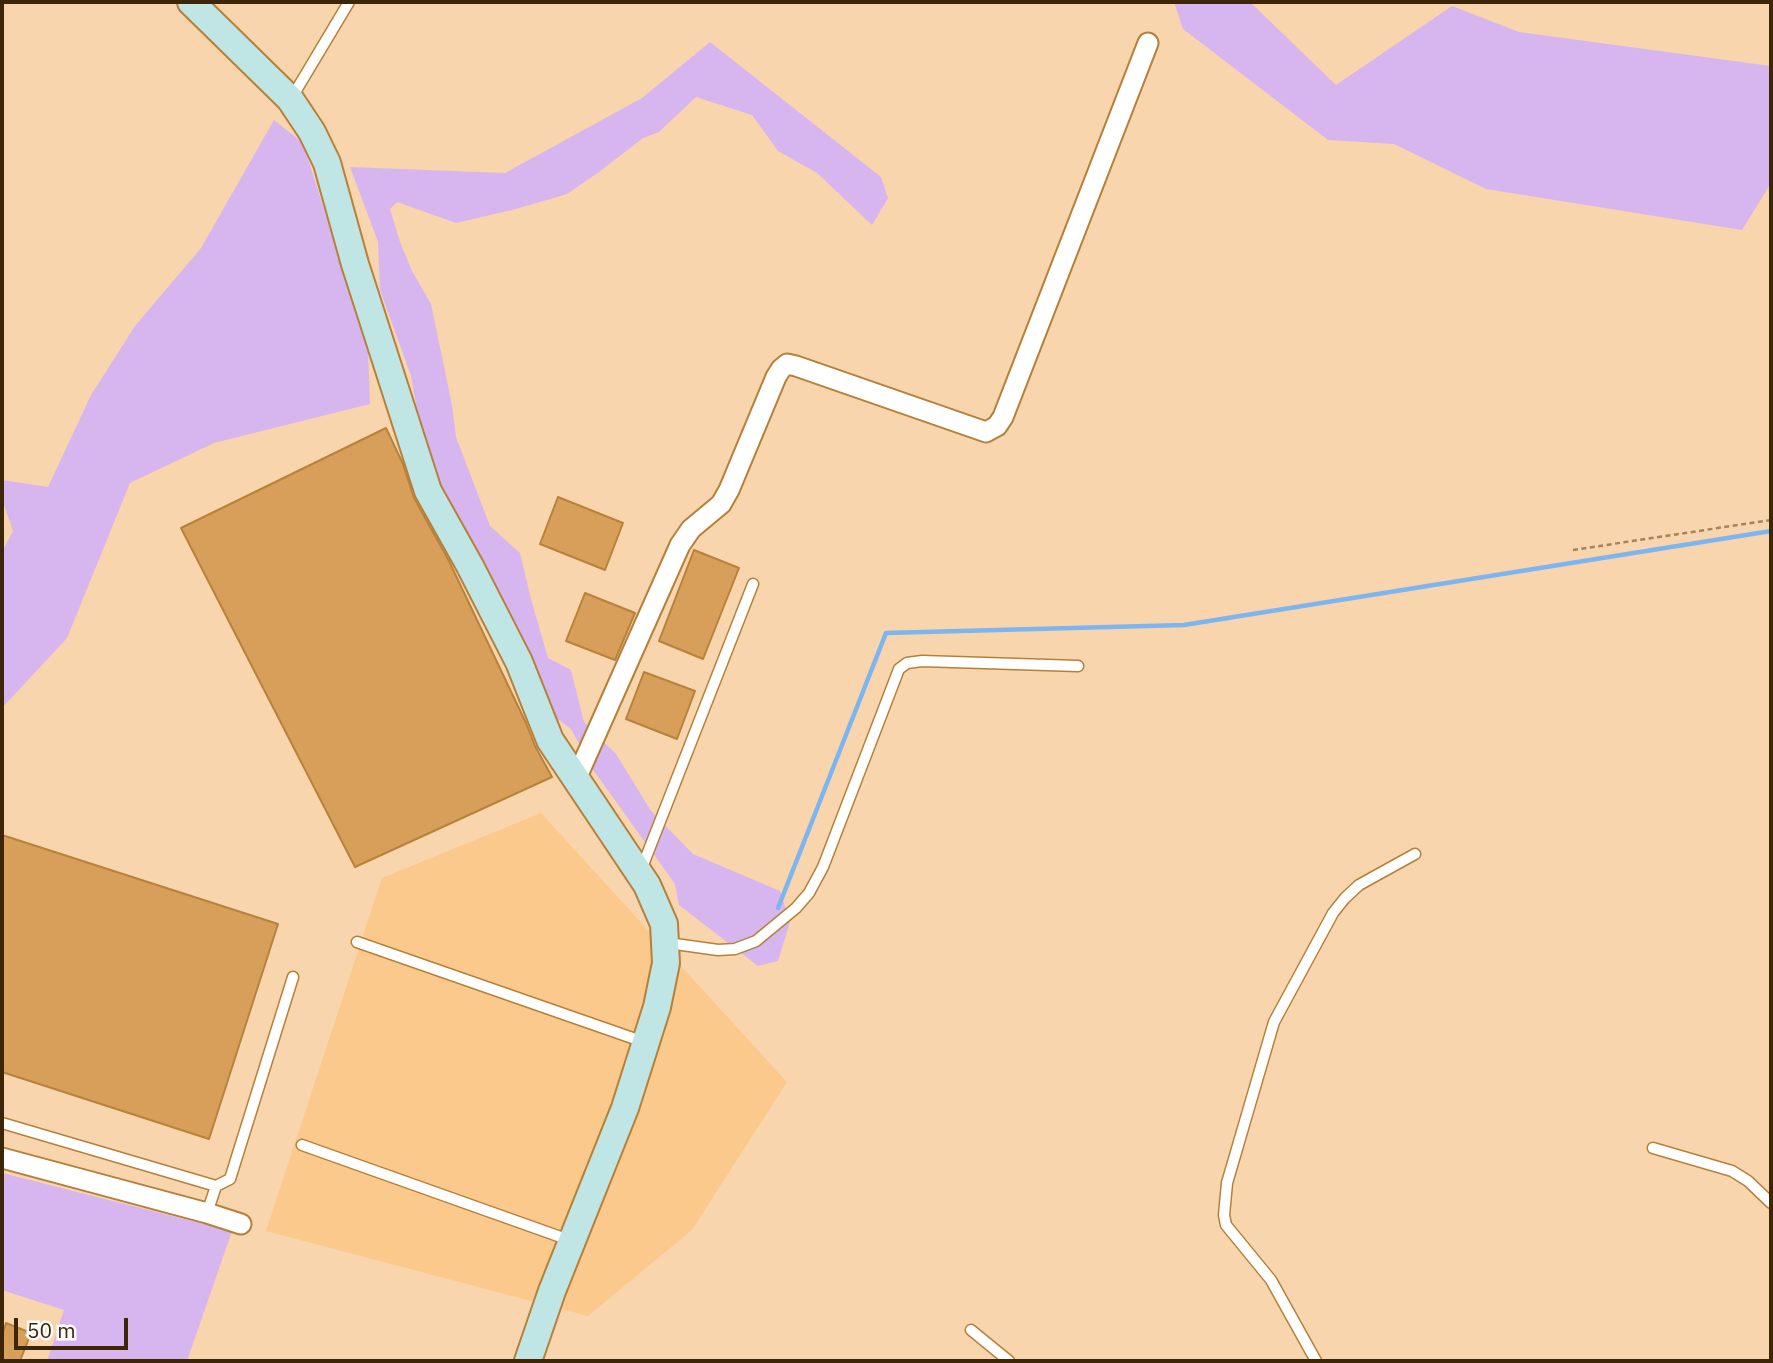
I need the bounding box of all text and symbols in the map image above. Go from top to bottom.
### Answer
scale bar [18,1304,131,1348]
text: 50 m [27,1316,76,1344]

